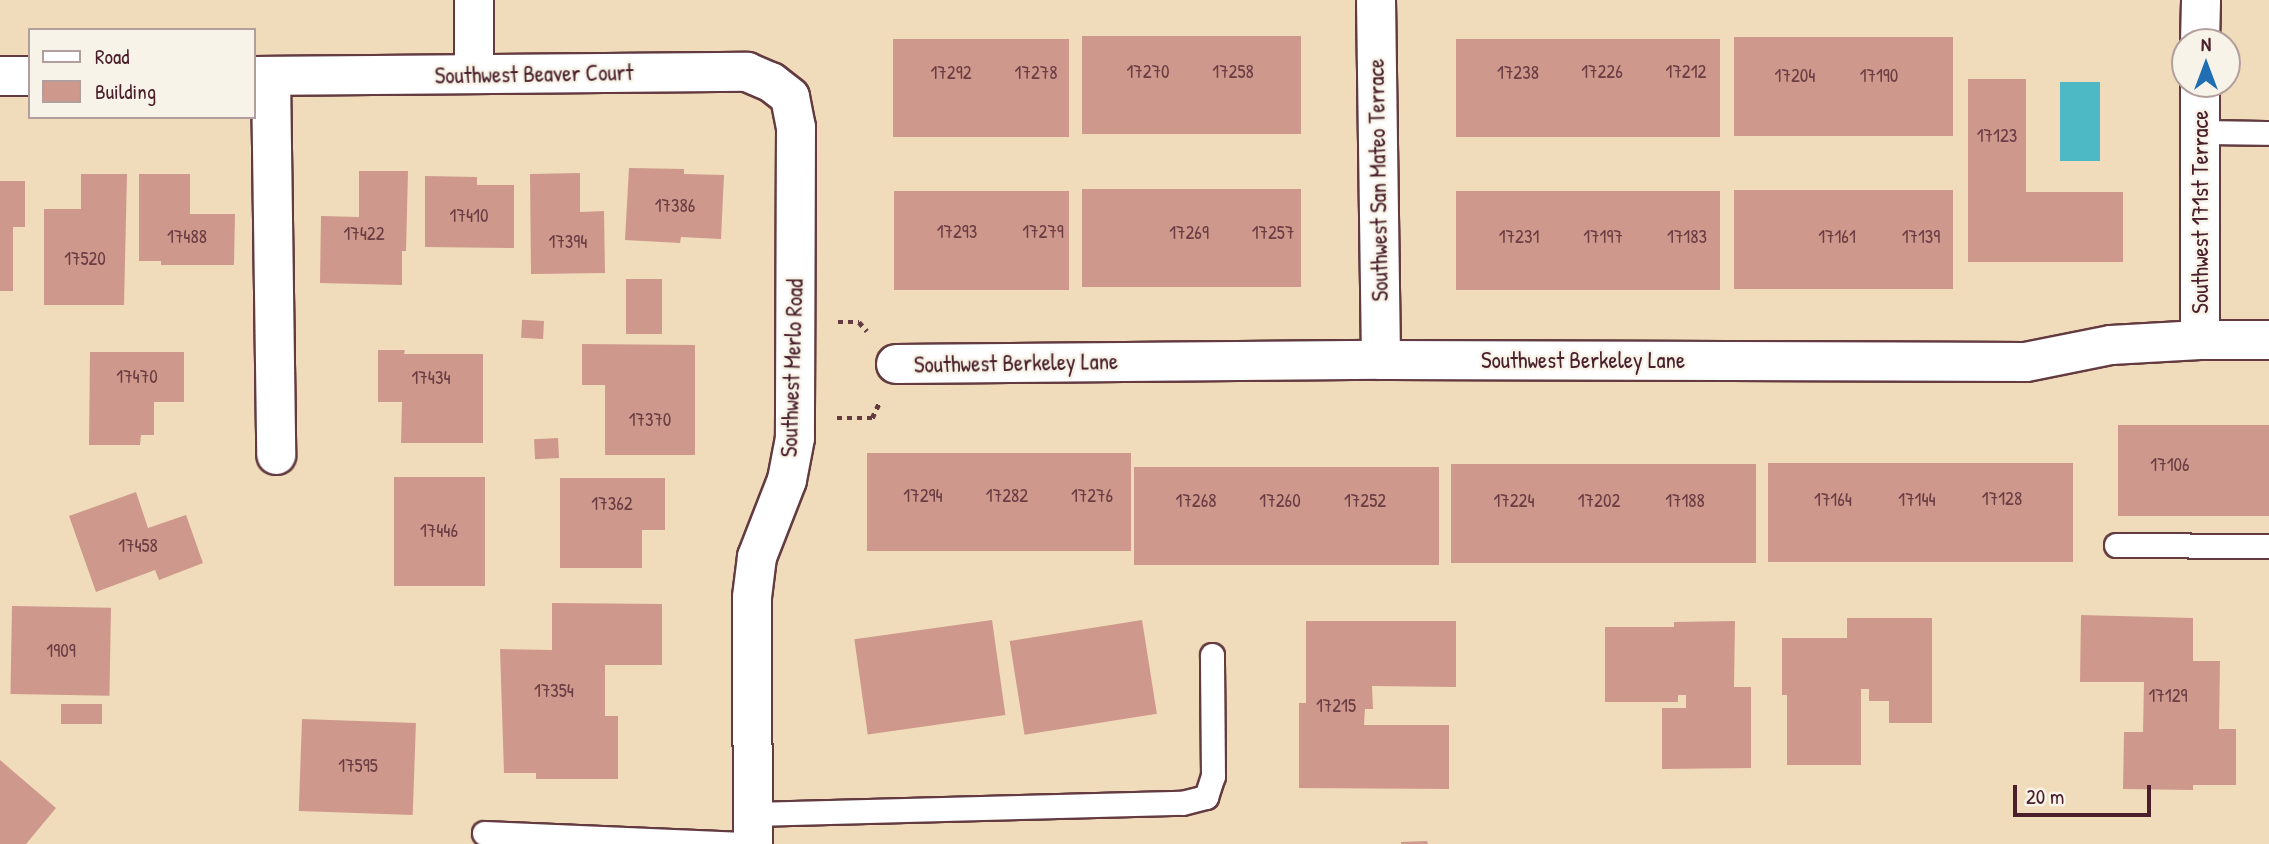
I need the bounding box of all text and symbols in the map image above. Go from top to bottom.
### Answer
legend [28,28,256,119]
north arrow [2171,28,2241,98]
text: N [2201,31,2211,57]
text: Road [95,42,129,71]
street label: Southwest Beaver Court [434,58,634,90]
street label: Southwest San Mateo Terrace [1362,58,1394,302]
house number: 17270 [1126,61,1170,83]
house number: 17258 [1212,61,1254,83]
house number: 17226 [1581,61,1623,83]
house number: 17212 [1666,61,1706,83]
house number: 17292 [930,62,972,84]
house number: 17278 [1015,62,1057,84]
house number: 17238 [1497,62,1539,84]
house number: 17204 [1775,65,1815,87]
house number: 17190 [1860,65,1898,87]
text: Building [95,77,156,106]
street label: Southwest 171st Terrace [2186,110,2214,314]
house number: 17123 [1977,125,2017,147]
house number: 17386 [655,195,695,217]
house number: 17410 [450,205,488,227]
house number: 17293 [937,221,977,243]
house number: 17279 [1022,221,1064,243]
house number: 17269 [1169,222,1209,244]
house number: 17257 [1252,222,1294,244]
house number: 17422 [343,223,385,245]
house number: 17488 [167,226,207,248]
house number: 17231 [1499,226,1539,248]
house number: 17197 [1583,226,1623,248]
house number: 17183 [1667,226,1707,248]
house number: 17161 [1818,226,1856,248]
house number: 17139 [1902,226,1940,248]
house number: 17394 [549,231,587,253]
house number: 17520 [64,248,106,270]
street label: Southwest Merlo Road [775,278,809,458]
street label: Southwest Berkeley Lane [1481,346,1685,374]
street label: Southwest Berkeley Lane [914,347,1118,379]
house number: 17470 [116,366,158,388]
house number: 17434 [411,367,451,389]
house number: 17370 [629,409,671,431]
house number: 17106 [2150,454,2190,476]
house number: 17294 [903,485,943,507]
house number: 17282 [986,485,1028,507]
house number: 17276 [1071,485,1113,507]
house number: 17128 [1982,488,2022,510]
house number: 17164 [1814,489,1852,511]
house number: 17144 [1898,489,1936,511]
house number: 17268 [1175,490,1217,512]
house number: 17260 [1259,490,1301,512]
house number: 17252 [1344,490,1386,512]
house number: 17224 [1493,490,1535,512]
house number: 17202 [1578,490,1620,512]
house number: 17188 [1665,490,1705,512]
house number: 17362 [591,493,633,515]
house number: 17446 [420,520,458,542]
house number: 17458 [118,535,158,557]
house number: 1909 [46,640,76,662]
house number: 17354 [534,680,574,702]
house number: 17129 [2148,685,2188,707]
house number: 17215 [1316,695,1356,717]
house number: 17595 [338,755,378,777]
scale bar [2017,770,2155,814]
text: 20 m [2026,782,2064,811]

